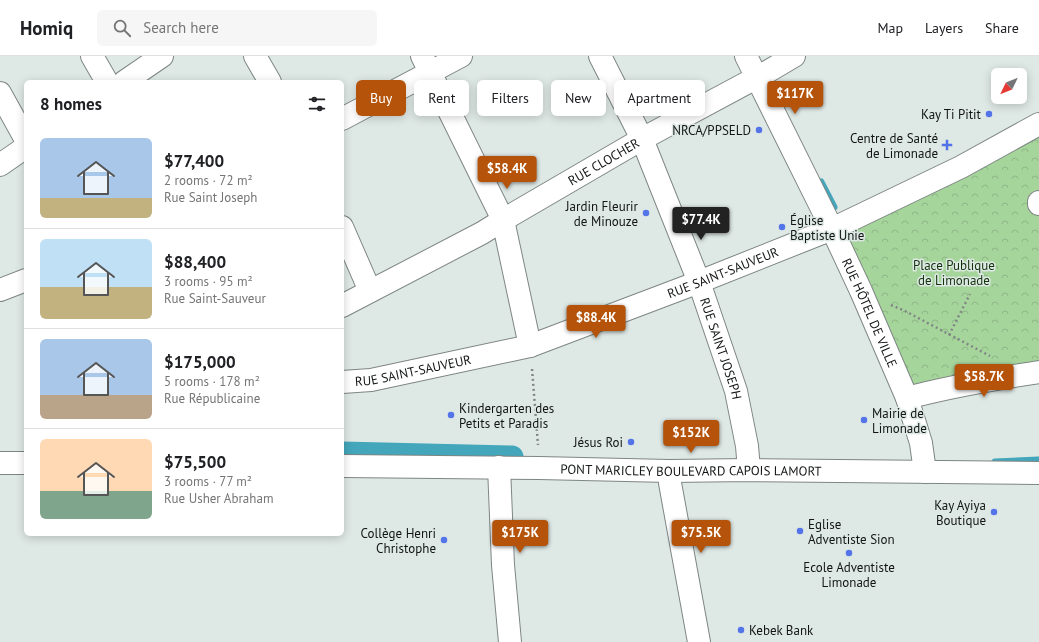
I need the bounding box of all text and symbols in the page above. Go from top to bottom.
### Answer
search box [97,10,377,46]
text: Homiq [20,16,73,40]
icon: search [111,17,133,39]
text: Search here [143,18,219,37]
text: Map [877,19,903,37]
text: Layers [925,19,963,37]
text: Share [985,19,1019,37]
north arrow [991,68,1027,104]
map controls [991,68,1027,104]
chip: Buy [356,80,406,116]
chip: Rent [414,80,469,116]
chip: Filters [477,80,543,116]
chip: New [551,80,606,116]
chip: Apartment [614,80,705,116]
pin: $117K [767,81,823,115]
text: $117K [776,85,814,102]
text: 8 homes [40,93,102,115]
icon: filters [306,93,328,115]
place label: Kay Ti Pitit [921,106,982,123]
marker: Kay Ti Pitit [984,109,994,119]
place label: NRCA/PPSELD [672,122,751,139]
marker: NRCA/PPSELD [754,125,764,135]
place label: Centre de Santé de Limonade [850,130,938,162]
street label: RUE CLOCHER [565,134,643,189]
marker: Centre de Santé de Limonade [941,139,953,151]
text: $77,400 [164,150,224,172]
icon: home [72,154,120,202]
pin: $58.4K [474,156,540,190]
text: $58.4K [487,160,527,177]
text: 2 rooms · 72 m² [164,172,253,189]
text: Rue Saint Joseph [164,189,257,206]
place label: Jardin Fleurir de Minouze [565,198,639,230]
pin: $77.4K [668,207,734,241]
marker: Jardin Fleurir de Minouze [641,208,651,218]
text: $77.4K [681,211,721,228]
place label: Église Baptiste Unie [790,212,864,244]
marker: Église Baptiste Unie [777,222,787,232]
street label: RUE SAINT-SAUVEUR [665,243,781,302]
text: $88,400 [164,251,226,273]
icon: home [72,255,120,303]
street label: RUE HÔTEL DE VILLE [838,255,901,370]
park label: Place Publique de Limonade [913,257,995,289]
text: 3 rooms · 95 m² [164,273,253,290]
text: Rue Saint-Sauveur [164,290,266,307]
street label: RUE SAINT JOSEPH [696,295,745,401]
pin: $88.4K [563,305,629,339]
text: $88.4K [576,309,616,326]
text: $175,000 [164,351,236,373]
street label: RUE SAINT-SAUVEUR [354,351,473,390]
icon: home [72,355,120,403]
pin: $58.7K [951,364,1017,398]
text: $58.7K [964,368,1004,385]
text: 5 rooms · 178 m² [164,373,260,390]
text: Rue Républicaine [164,390,260,407]
place label: Kindergarten des Petits et Paradis [459,400,554,432]
place label: Mairie de Limonade [872,405,927,437]
marker: Kindergarten des Petits et Paradis [446,410,456,420]
marker: Mairie de Limonade [859,415,869,425]
pin: $152K [663,420,719,454]
text: $152K [672,424,710,441]
place label: Jésus Roi [573,434,623,451]
marker: Jésus Roi [626,437,636,447]
text: $75,500 [164,451,226,473]
icon: home [72,455,120,503]
street label: PONT MARICLEY BOULEVARD CAPOIS LAMORT [560,460,822,480]
text: 3 rooms · 77 m² [164,473,252,490]
text: Rue Usher Abraham [164,490,273,507]
place label: Kay Ayiya Boutique [934,497,986,529]
marker: Kay Ayiya Boutique [989,507,999,517]
place label: Eglise Adventiste Sion [808,516,895,548]
pin: $175K [492,520,548,554]
pin: $75.5K [668,520,734,554]
text: $175K [501,524,539,541]
text: $75.5K [681,524,721,541]
place label: Collège Henri Christophe [361,525,436,557]
marker: Eglise Adventiste Sion [795,526,805,536]
marker: Collège Henri Christophe [439,535,449,545]
marker: Ecole Adventiste Limonade [844,548,854,558]
place label: Ecole Adventiste Limonade [803,559,895,591]
place label: Kebek Bank [749,622,814,639]
marker: Kebek Bank [736,625,746,635]

